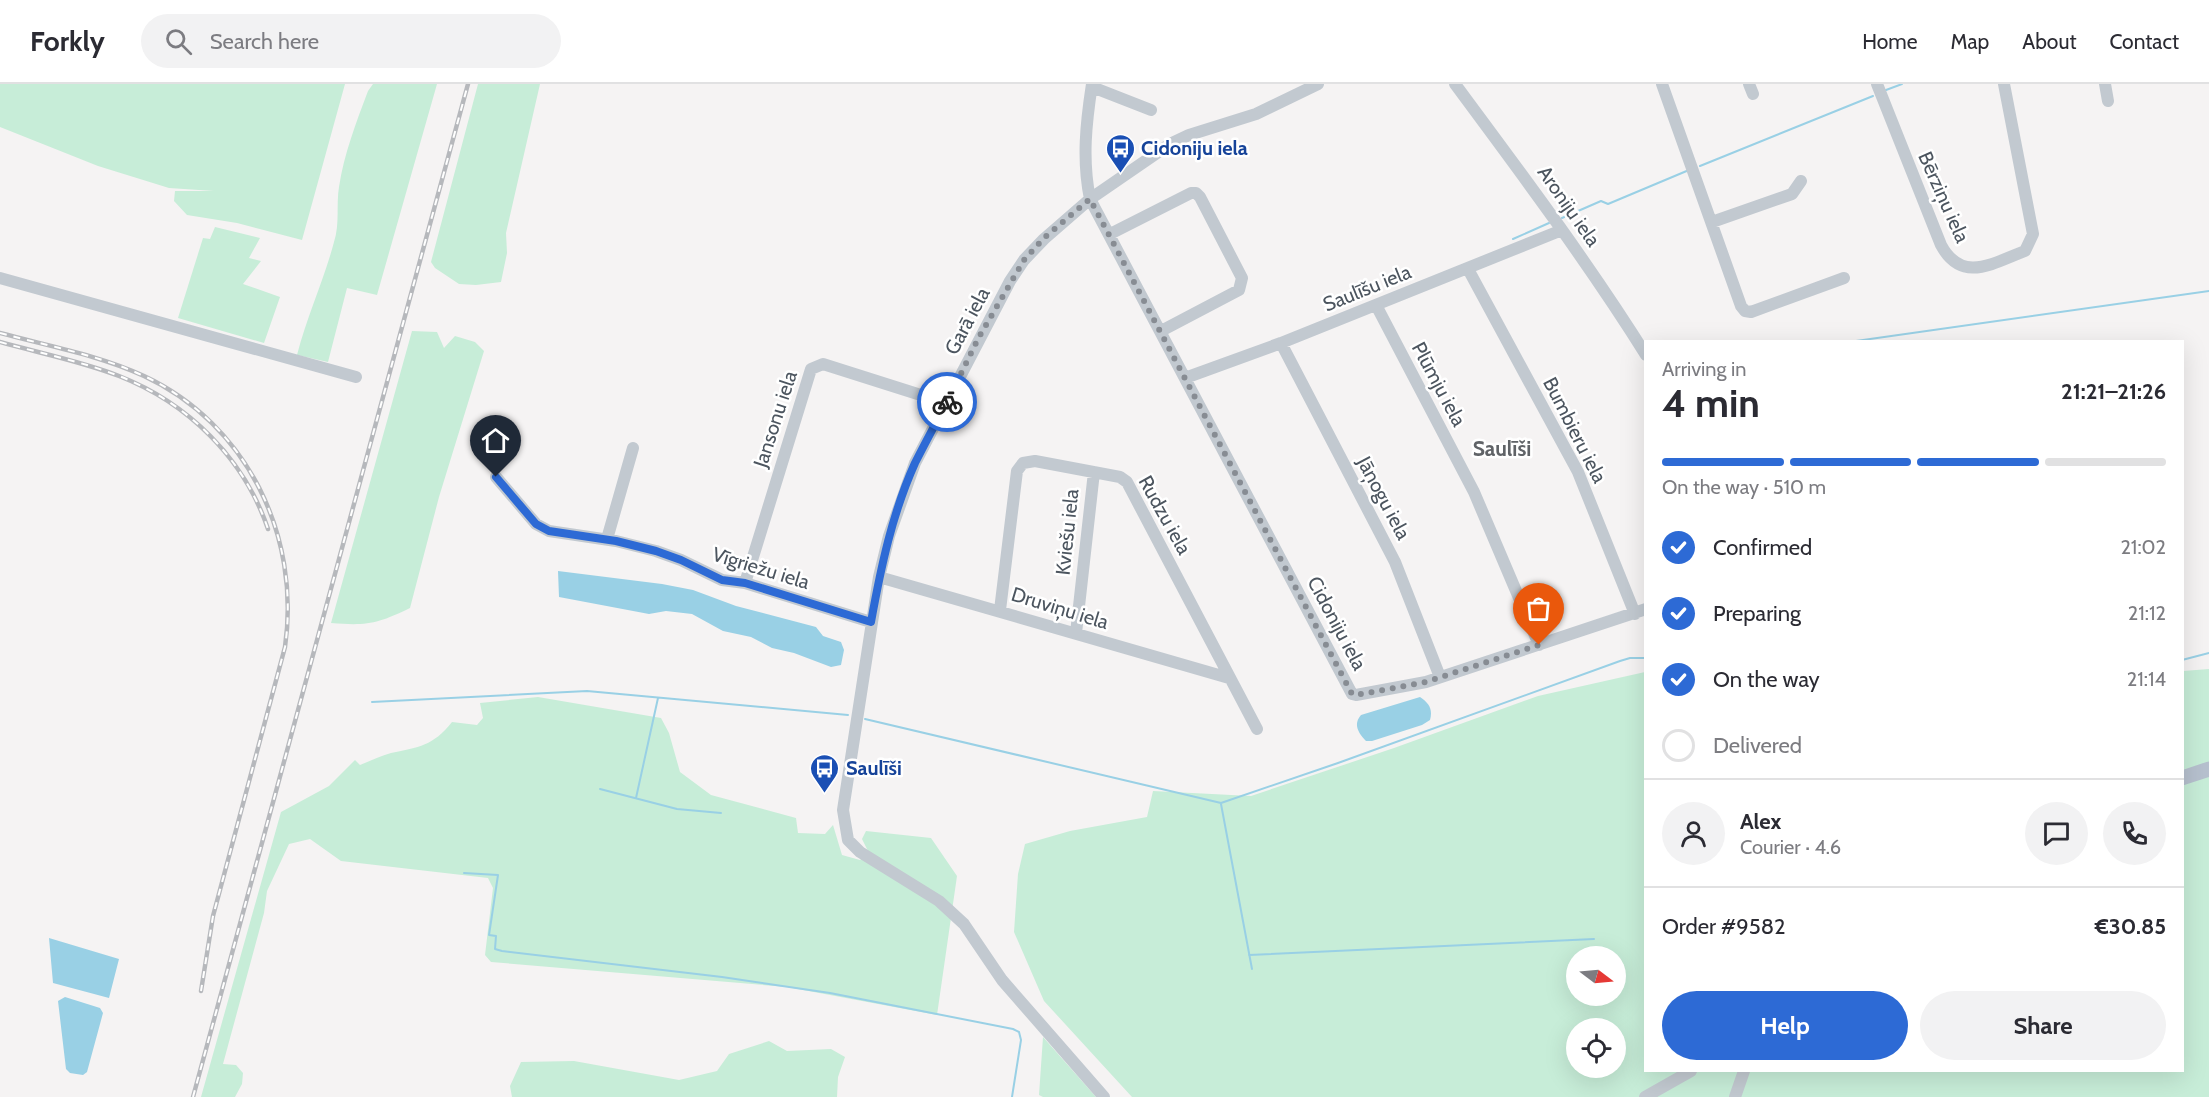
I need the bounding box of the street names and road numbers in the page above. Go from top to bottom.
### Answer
street label: Bērziņu iela [1912,148,1975,247]
street label: Aroniju iela [1533,161,1606,251]
street label: Saulīšu iela [1319,259,1415,317]
street label: Garā iela [939,283,995,359]
street label: Plūmju iela [1407,338,1471,431]
street label: Jansonu iela [748,367,802,471]
street label: Bumbieru iela [1538,373,1612,487]
street label: Jāņogu iela [1351,451,1416,544]
street label: Rudzu iela [1134,471,1197,559]
street label: Kviešu iela [1051,487,1084,576]
street label: Vīgriežu iela [709,542,813,594]
street label: Cidoniju iela [1302,572,1372,674]
street label: Druviņu iela [1008,582,1112,635]

